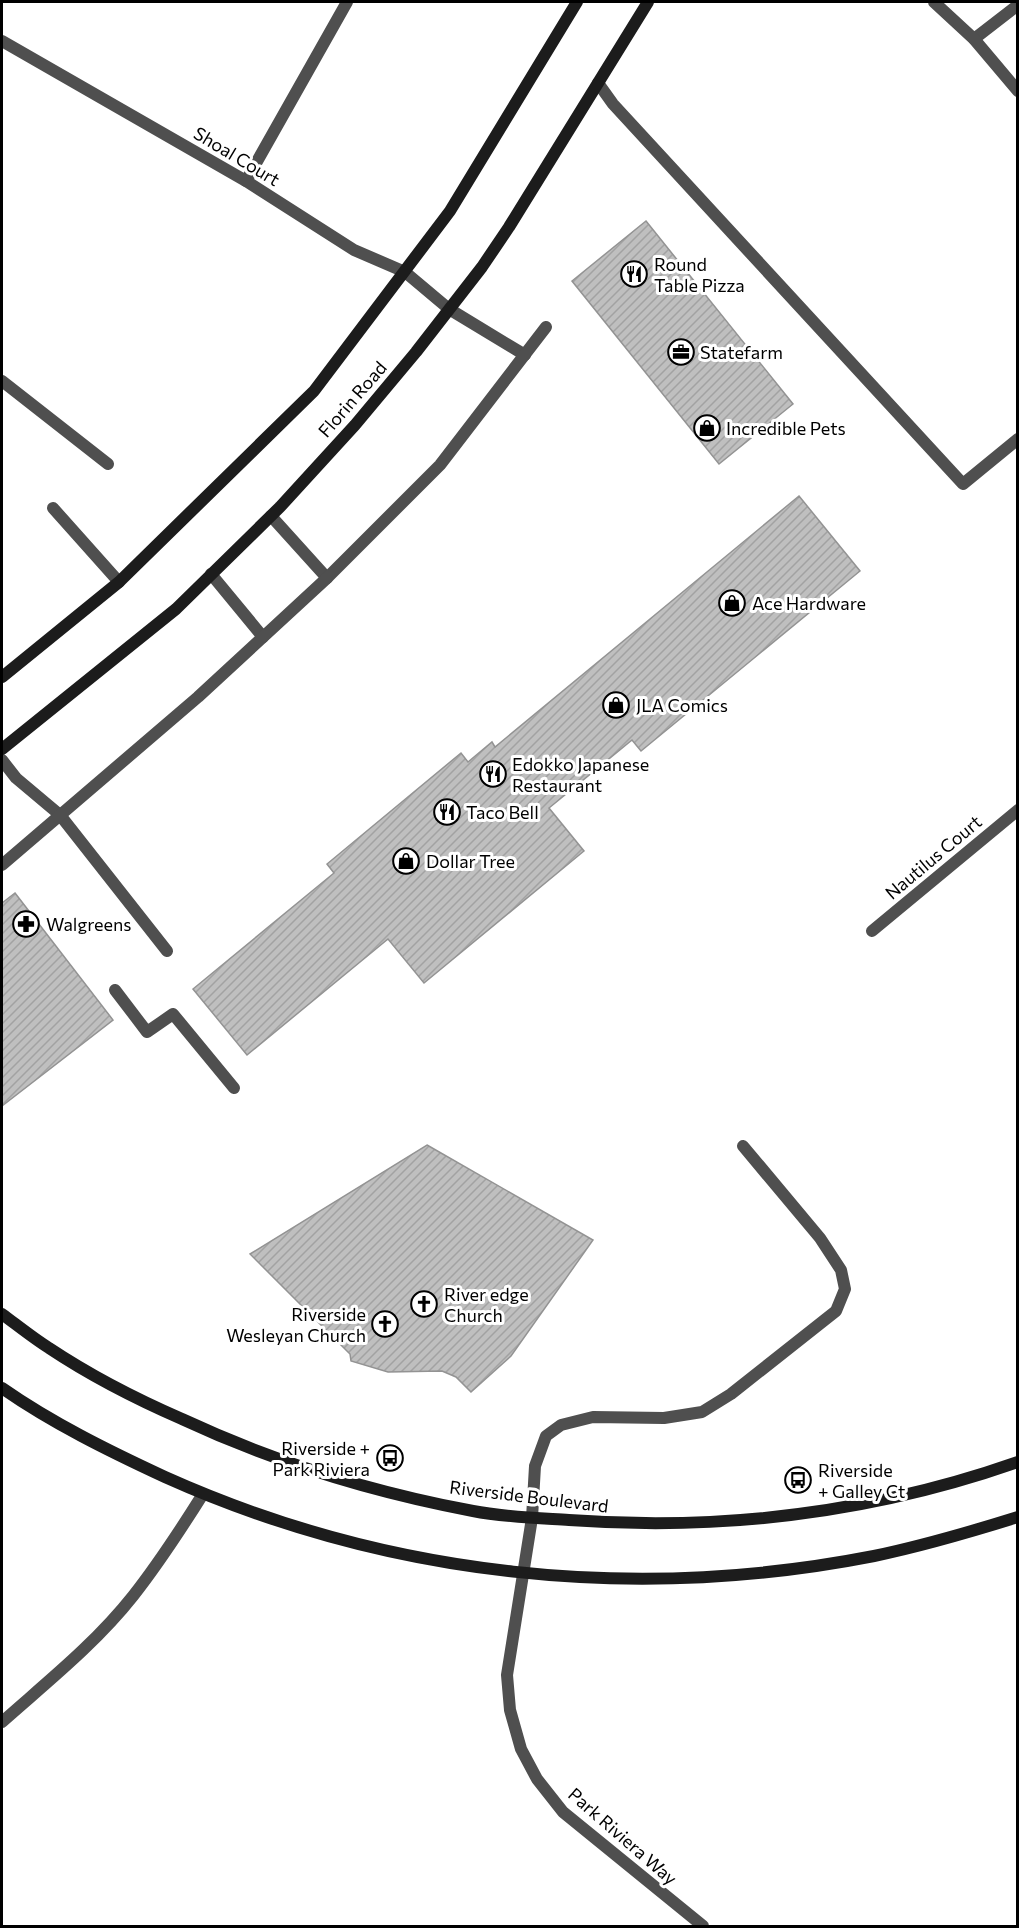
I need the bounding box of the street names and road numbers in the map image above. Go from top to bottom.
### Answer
street label: Shoal Court [190,122,284,190]
street label: Florin Road [313,357,391,441]
street label: Nautilus Court [880,810,986,904]
street label: Riverside Boulevard [448,1475,610,1517]
street label: Park Riviera Way [564,1783,682,1889]

